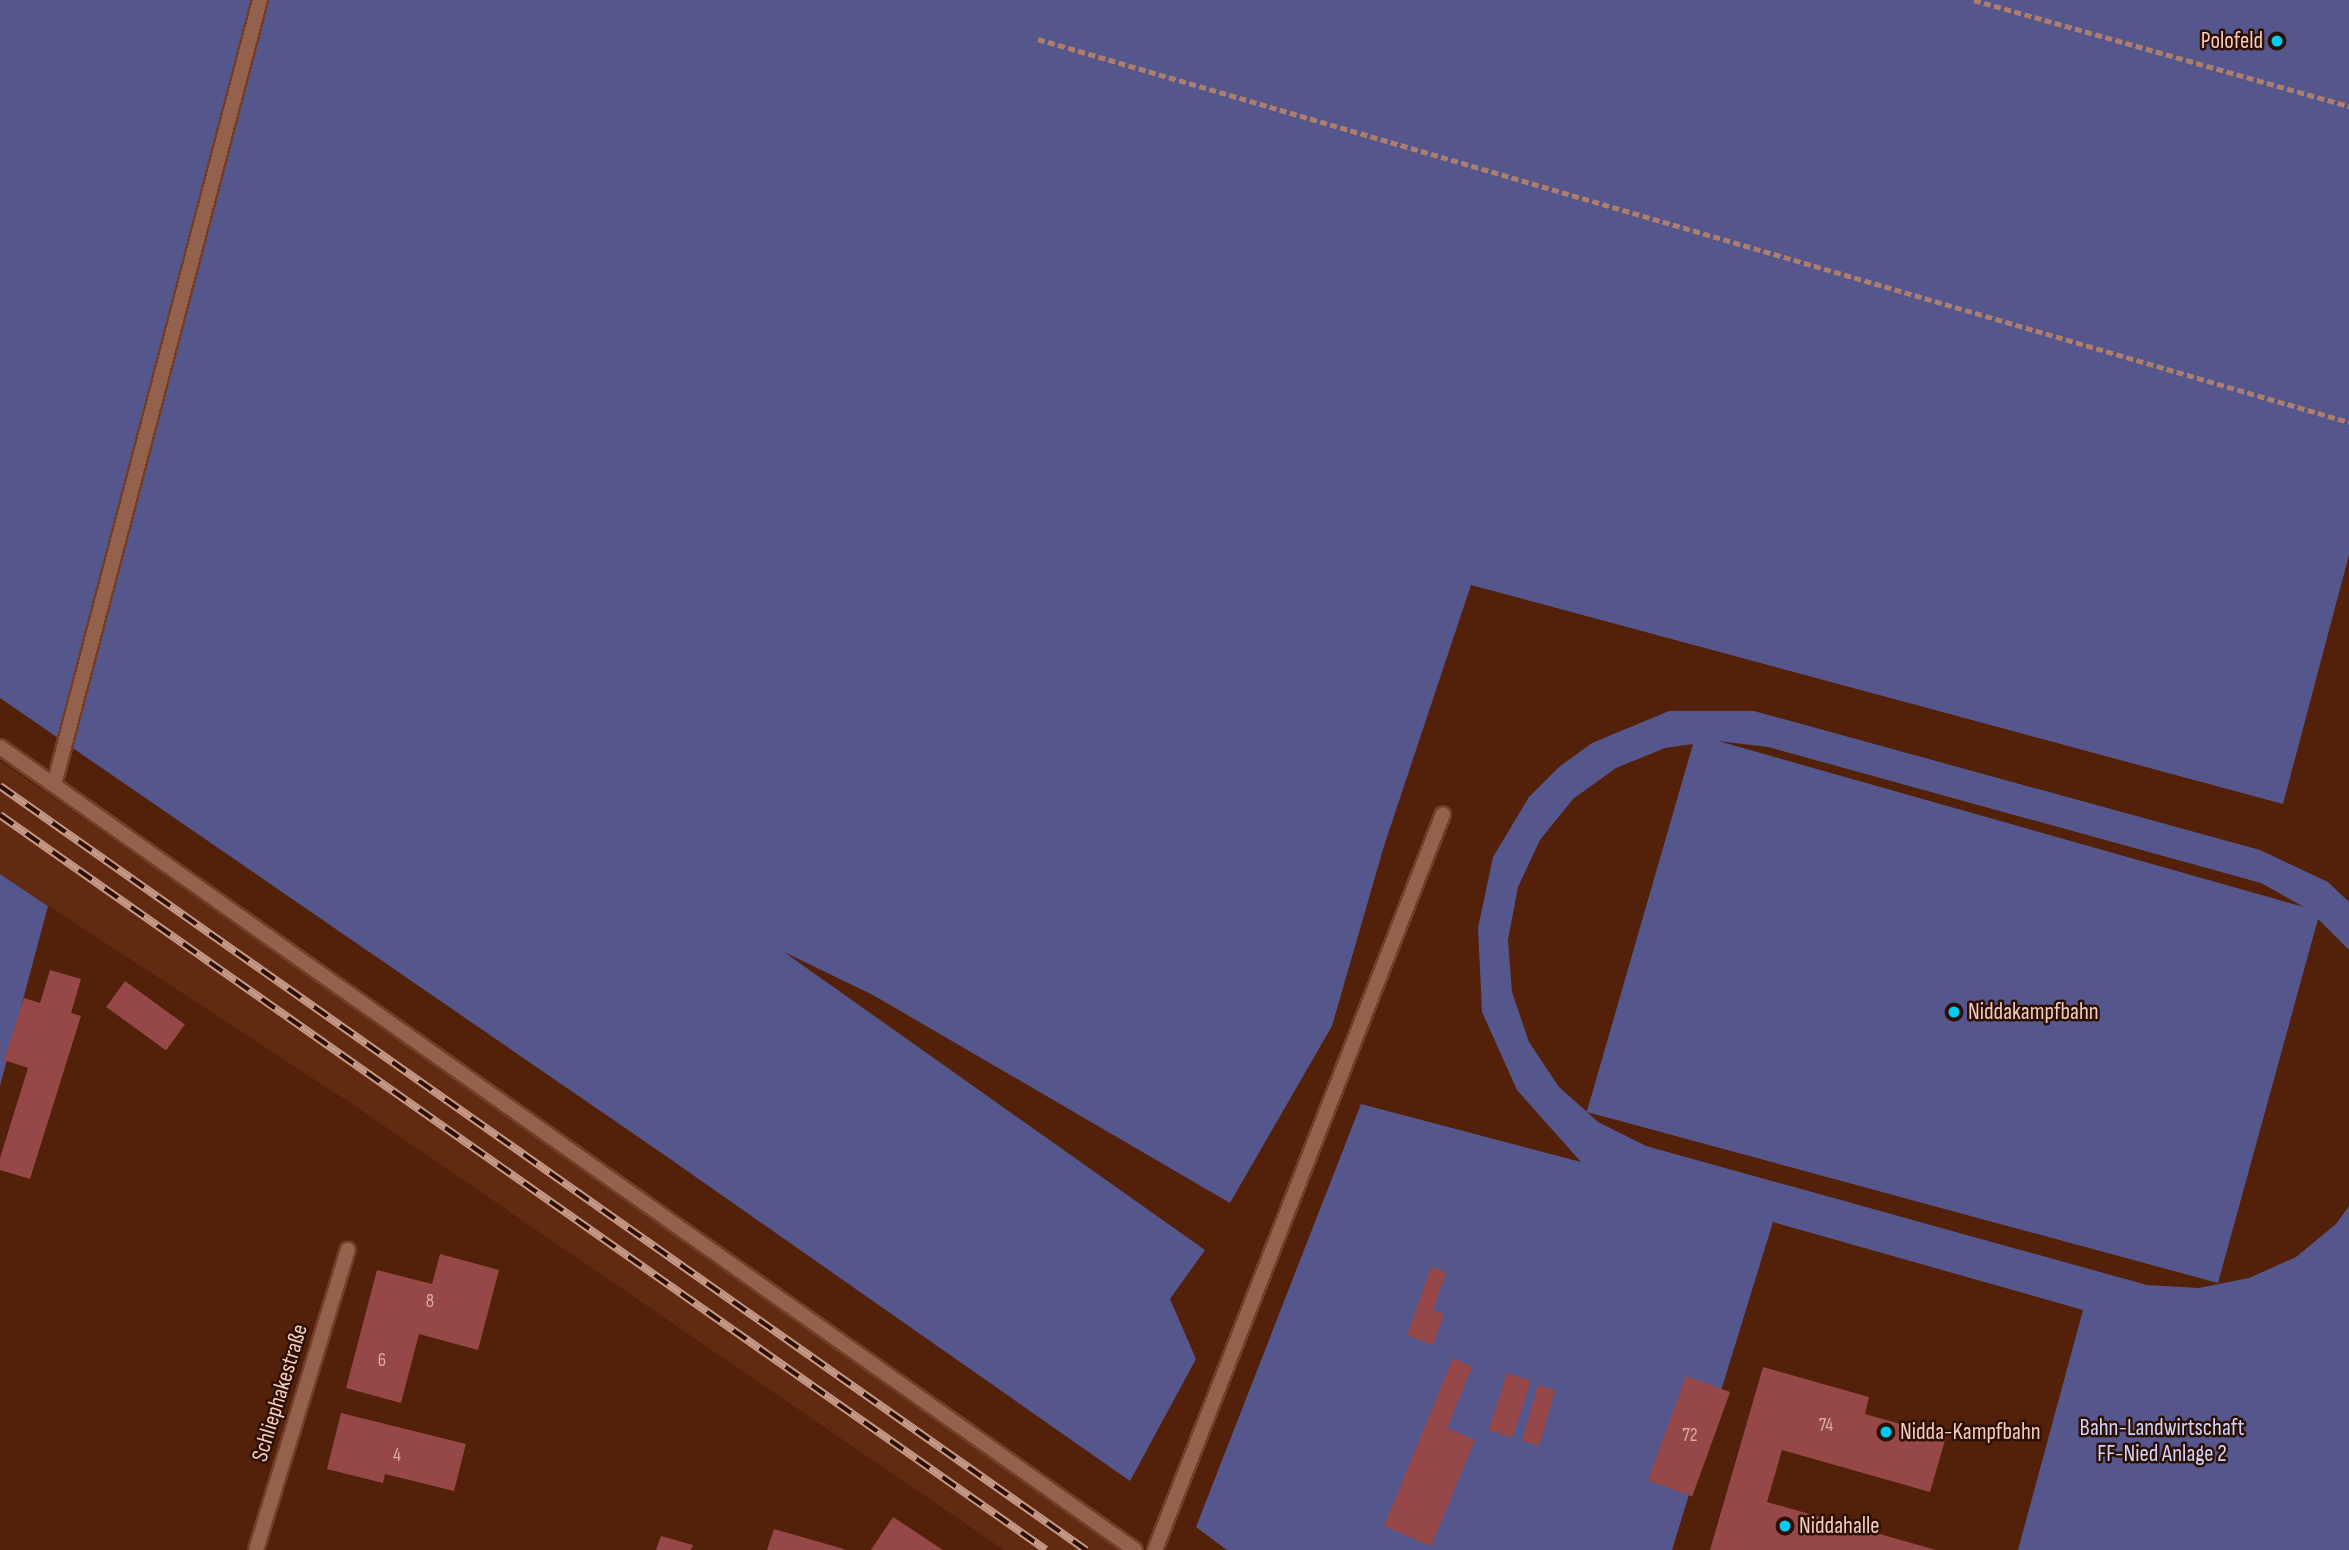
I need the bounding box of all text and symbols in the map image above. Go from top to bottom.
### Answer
place label: Polofeld [2201,27,2263,55]
marker: Polofeld [2269,33,2285,49]
place label: Niddakampfbahn [1968,998,2099,1026]
marker: Niddakampfbahn [1946,1004,1962,1020]
house number: 8 [426,1291,434,1313]
street label: Schliephakestraße [246,1321,314,1465]
house number: 6 [378,1350,386,1372]
park label: Bahn-Landwirtschaft FF-Nied Anlage 2 [2080,1414,2244,1468]
house number: 74 [1819,1415,1833,1437]
place label: Nidda-Kampfbahn [1900,1418,2041,1446]
marker: Nidda-Kampfbahn [1878,1424,1894,1440]
house number: 72 [1682,1425,1698,1447]
house number: 4 [393,1445,401,1467]
place label: Niddahalle [1799,1512,1880,1540]
marker: Niddahalle [1777,1518,1793,1534]

